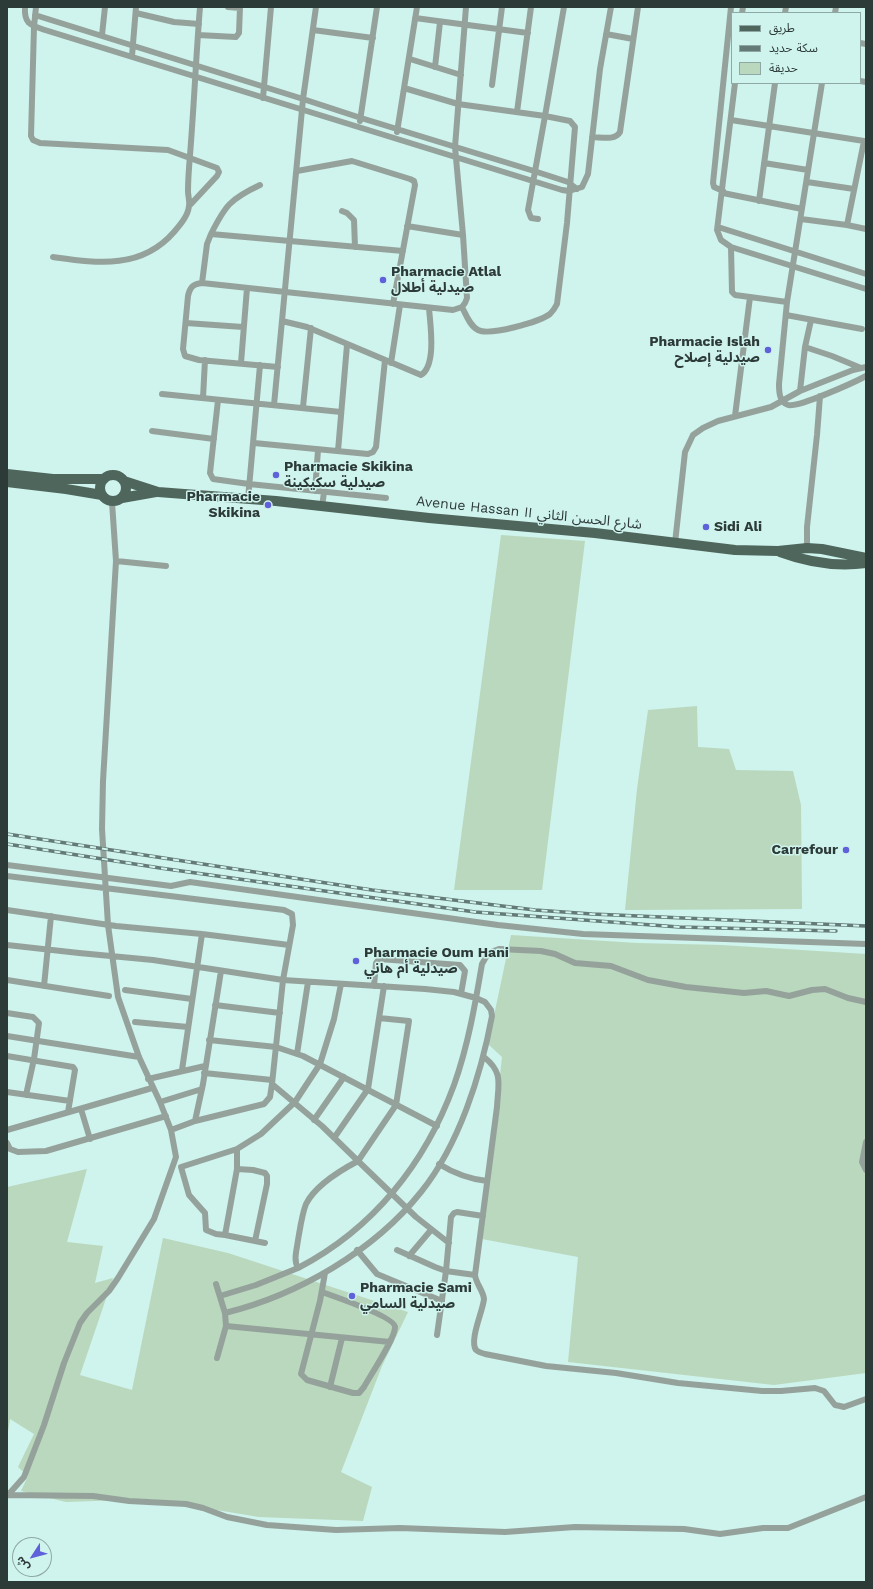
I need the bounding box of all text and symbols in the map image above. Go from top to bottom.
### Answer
legend [731,12,861,84]
text: طريق [769,21,795,35]
text: سكة حديد [769,41,818,55]
text: حديقة [769,61,798,75]
place label: Pharmacie Atlal صيدلية أطلال [391,264,501,296]
marker: Pharmacie Atlal صيدلية أطلال [378,275,388,285]
place label: Pharmacie Islah صيدلية إصلاح [649,334,760,366]
marker: Pharmacie Islah صيدلية إصلاح [763,345,773,355]
place label: Pharmacie Skikina صيدلية سكيكينة [284,459,413,492]
marker: Pharmacie Skikina صيدلية سكيكينة [271,470,281,480]
place label: Pharmacie Skikina [186,489,260,522]
street label: Avenue Hassan II شارع الحسن الثاني [415,493,643,533]
marker: Pharmacie Skikina [263,500,273,510]
place label: Sidi Ali [714,519,762,535]
marker: Sidi Ali [701,522,711,532]
place label: Carrefour [772,842,838,858]
marker: Carrefour [841,845,851,855]
place label: Pharmacie Oum Hani صيدلية أم هاني [364,945,509,978]
marker: Pharmacie Oum Hani صيدلية أم هاني [351,956,361,966]
place label: Pharmacie Sami صيدلية السامي [360,1280,472,1312]
marker: Pharmacie Sami صيدلية السامي [347,1291,357,1301]
north arrow [12,1537,52,1577]
text: ش [13,1554,32,1574]

